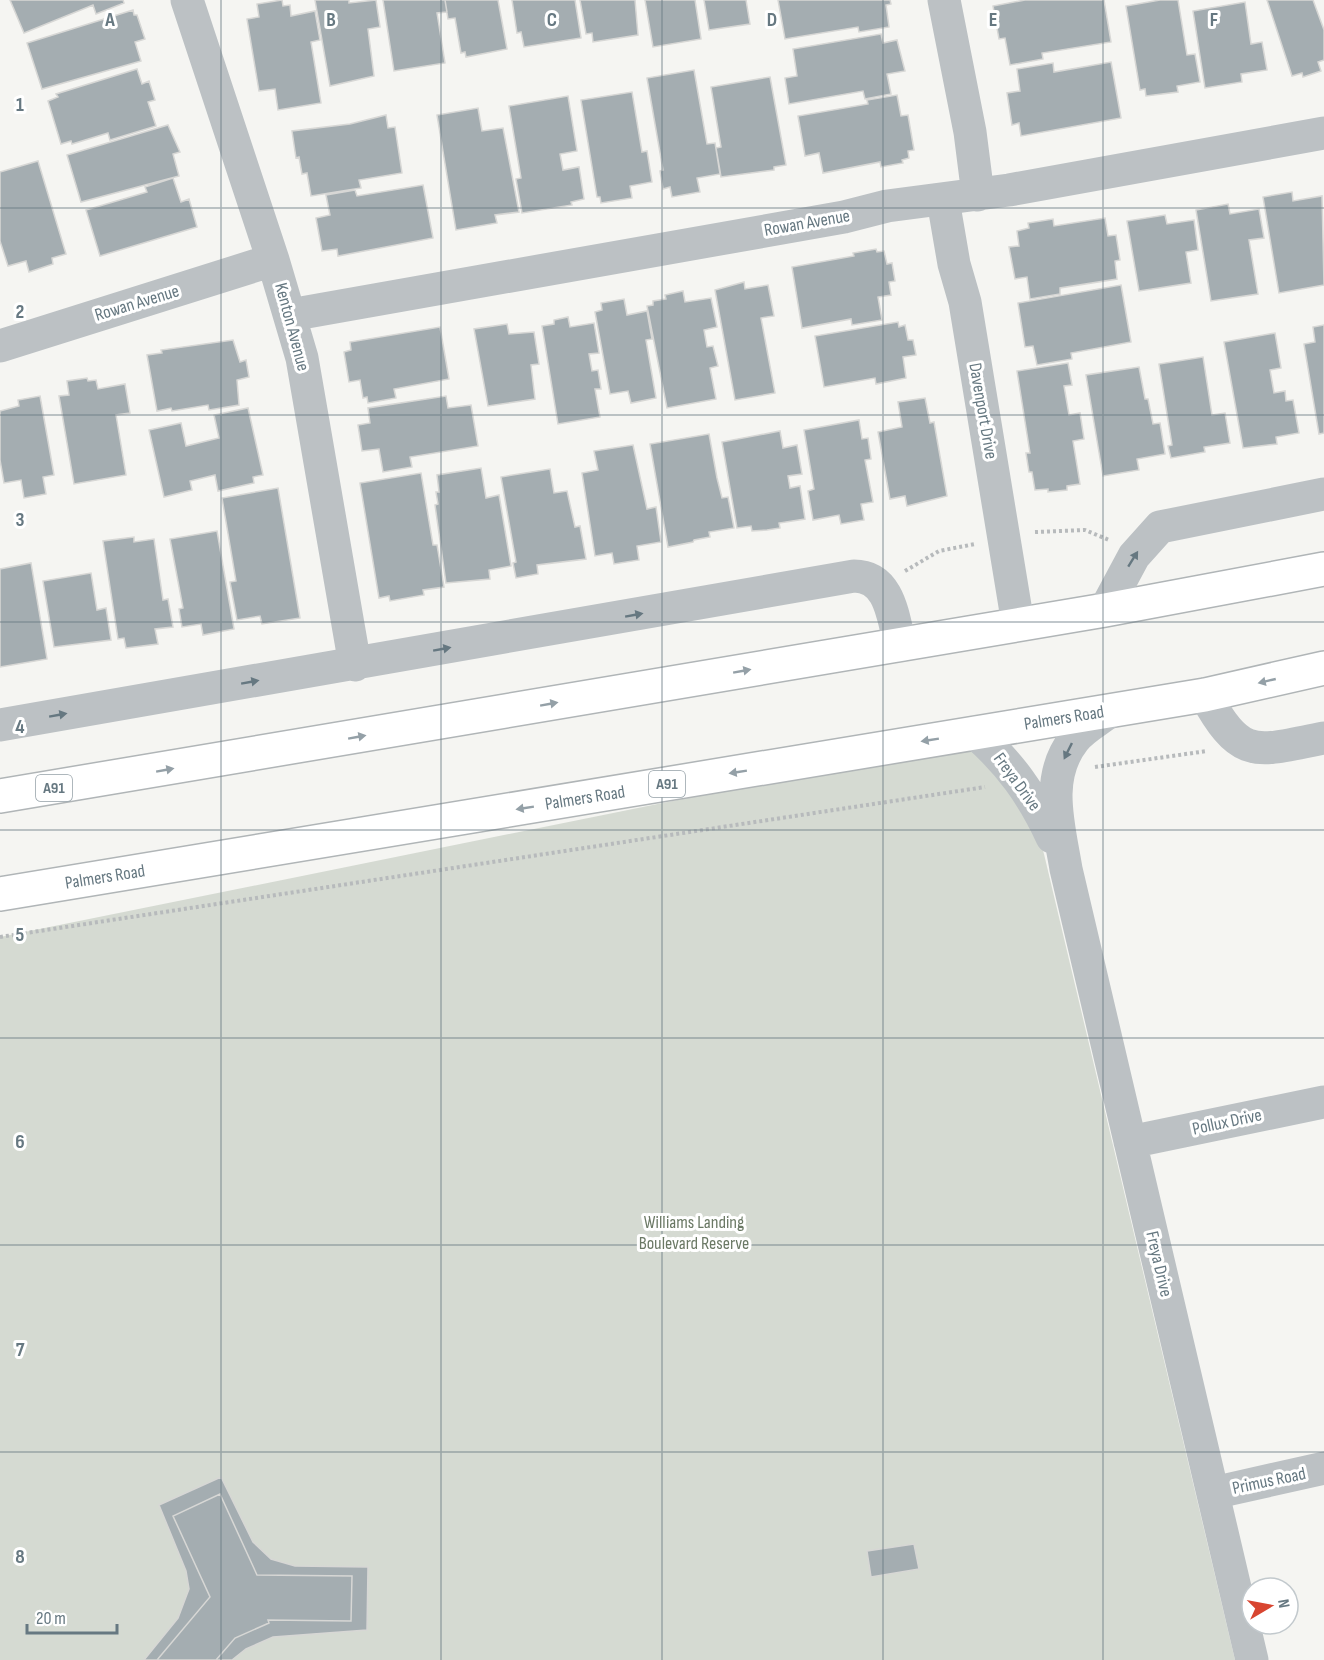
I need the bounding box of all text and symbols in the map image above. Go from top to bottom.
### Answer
text: A [104,8,115,32]
text: B [326,8,336,32]
text: C [547,8,557,32]
text: D [767,8,777,32]
text: E [989,8,997,32]
text: F [1210,8,1218,32]
text: 1 [16,93,24,117]
street label: Rowan Avenue [762,205,852,241]
street label: Rowan Avenue [92,280,182,326]
street label: Kenton Avenue [270,281,314,373]
text: 2 [16,300,24,324]
street label: Davenport Drive [964,361,1002,461]
text: 3 [16,508,25,532]
one-way arrow [1128,550,1139,567]
one-way arrow [625,610,644,619]
one-way arrow [433,644,452,653]
one-way arrow [732,667,751,676]
one-way arrow [1257,677,1276,686]
one-way arrow [241,678,260,687]
one-way arrow [540,699,559,708]
street label: Palmers Road [1023,701,1105,735]
one-way arrow [48,710,67,719]
text: 4 [15,715,25,739]
one-way arrow [348,732,367,741]
one-way arrow [921,736,940,745]
one-way arrow [1064,742,1073,759]
street label: Freya Drive [989,749,1045,815]
one-way arrow [156,765,175,774]
one-way arrow [728,768,747,777]
road number: A91 [649,771,685,797]
road number: A91 [36,775,72,801]
street label: Palmers Road [544,781,626,815]
one-way arrow [515,803,534,812]
street label: Palmers Road [64,860,146,894]
text: 5 [16,923,25,947]
street label: Pollux Drive [1190,1104,1264,1140]
text: 6 [15,1130,25,1154]
park label: Williams Landing Boulevard Reserve [639,1212,749,1254]
street label: Freya Drive [1141,1229,1177,1299]
text: 7 [16,1338,25,1362]
street label: Primus Road [1230,1463,1308,1499]
text: 8 [15,1545,25,1569]
north arrow [1240,1576,1300,1636]
scale bar [27,1597,117,1635]
text: N [1273,1598,1293,1610]
text: 20 m [36,1608,66,1629]

